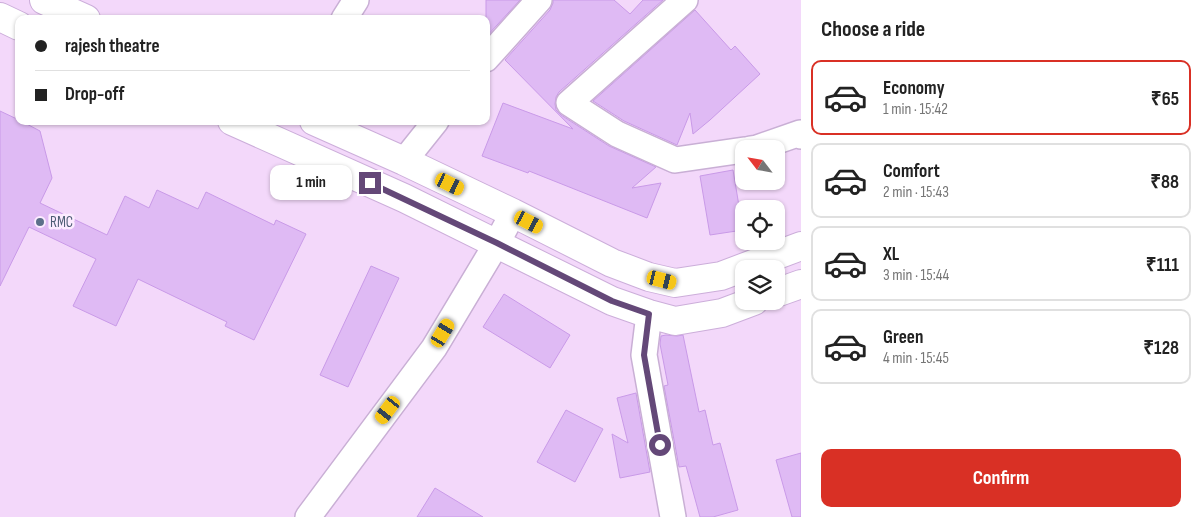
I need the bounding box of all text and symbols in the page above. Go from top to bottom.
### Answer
text: Choose a ride [821,16,925,43]
text: rajesh theatre [65,35,160,58]
icon: car [823,75,868,120]
text: Economy [883,77,945,100]
text: Drop-off [65,83,125,106]
text: ₹65 [1151,88,1179,111]
text: 1 min · 15:42 [883,100,948,119]
north arrow [735,140,785,190]
map controls [735,140,785,310]
icon: car [823,158,868,203]
text: Comfort [883,160,940,183]
callout: 1 min [270,166,352,200]
car [433,171,466,197]
text: ₹88 [1150,171,1179,194]
route end [359,172,381,194]
text: 1 min [296,173,326,192]
text: 2 min · 15:43 [883,183,949,202]
button: locate [735,200,785,250]
car [512,209,545,235]
place label: RMC [50,213,73,232]
marker: RMC [34,216,46,228]
icon: car [823,241,868,286]
text: XL [883,243,899,266]
text: ₹111 [1146,254,1179,277]
button: layers [735,260,785,310]
text: 3 min · 15:44 [883,266,949,285]
car [645,269,678,291]
car [428,316,457,350]
icon: car [823,324,868,369]
text: Green [883,326,923,349]
text: ₹128 [1143,337,1179,360]
text: 4 min · 15:45 [883,349,949,368]
car [372,394,403,426]
route start [649,434,671,456]
button: Confirm [821,449,1181,507]

